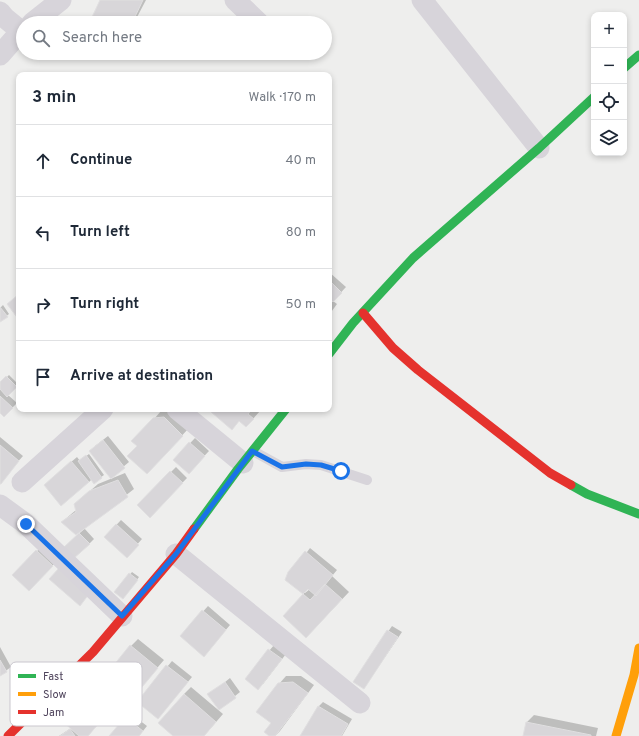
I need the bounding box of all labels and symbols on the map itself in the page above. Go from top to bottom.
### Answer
route start [332,462,350,480]
route end [17,515,35,533]
legend [10,662,142,726]
text: Fast [43,670,63,684]
text: Slow [43,688,66,702]
text: Jam [43,706,64,720]

